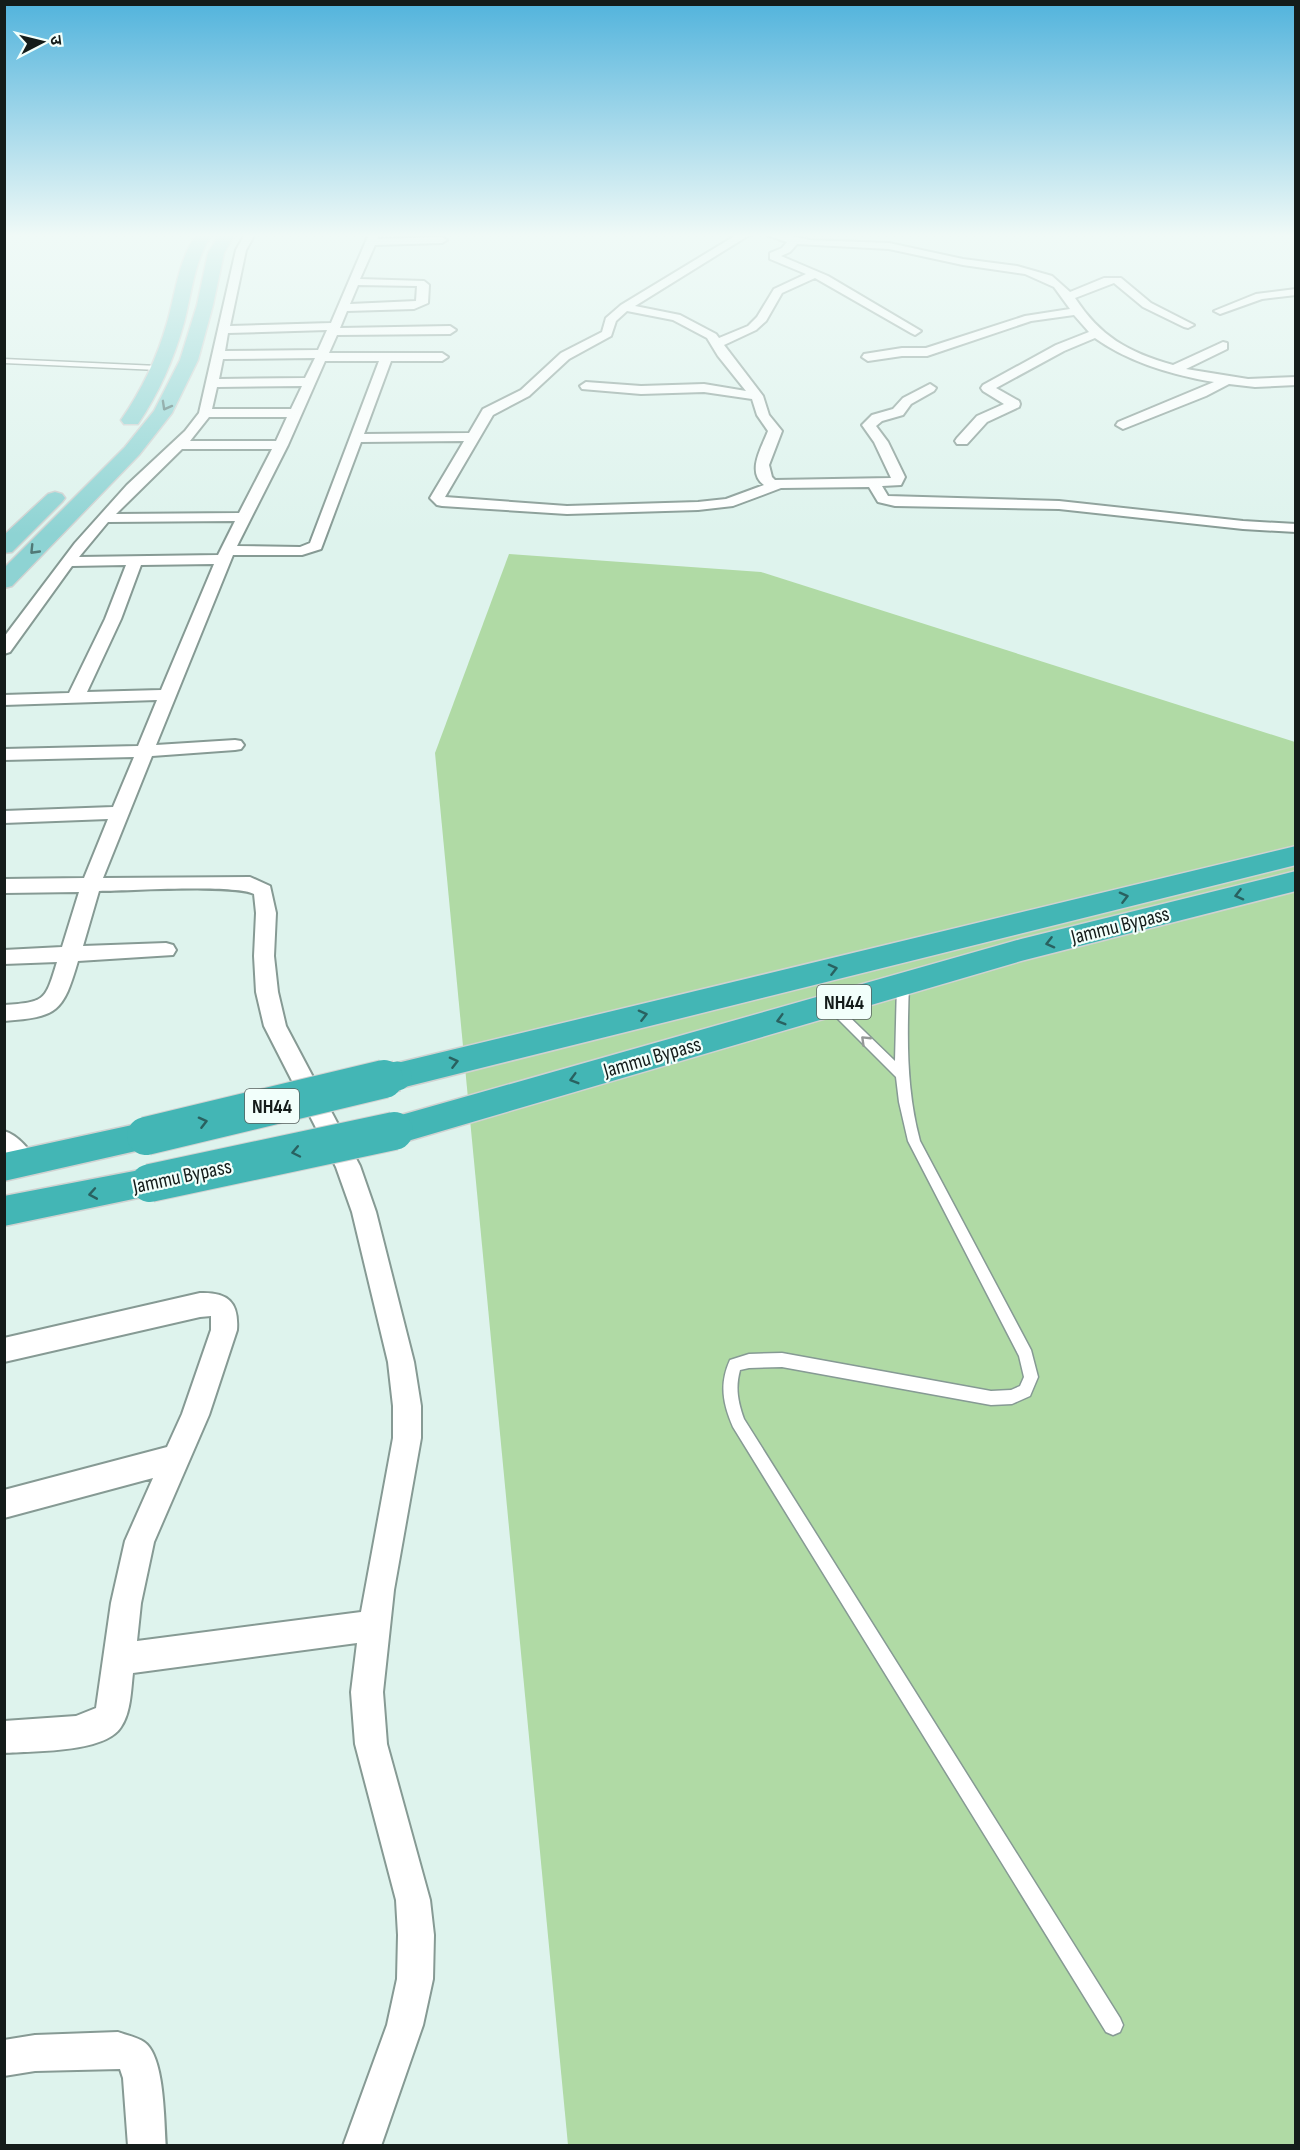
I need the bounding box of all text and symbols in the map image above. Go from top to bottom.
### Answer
north arrow [12,12,72,72]
text: उ [45,35,65,47]
one-way arrow [162,400,173,411]
one-way arrow [31,542,42,553]
one-way arrow [1234,888,1244,901]
one-way arrow [1119,892,1129,905]
street label: Jammu Bypass [1067,901,1172,950]
one-way arrow [1045,936,1055,948]
one-way arrow [828,963,838,976]
road number: NH44 [817,985,871,1019]
one-way arrow [638,1010,648,1023]
one-way arrow [776,1013,787,1025]
street label: Jammu Bypass [599,1032,704,1084]
one-way arrow [862,1036,873,1047]
one-way arrow [449,1056,459,1069]
one-way arrow [569,1072,579,1085]
road number: NH44 [245,1089,299,1123]
one-way arrow [198,1117,208,1130]
one-way arrow [291,1145,301,1158]
street label: Jammu Bypass [129,1154,234,1199]
one-way arrow [88,1187,98,1200]

